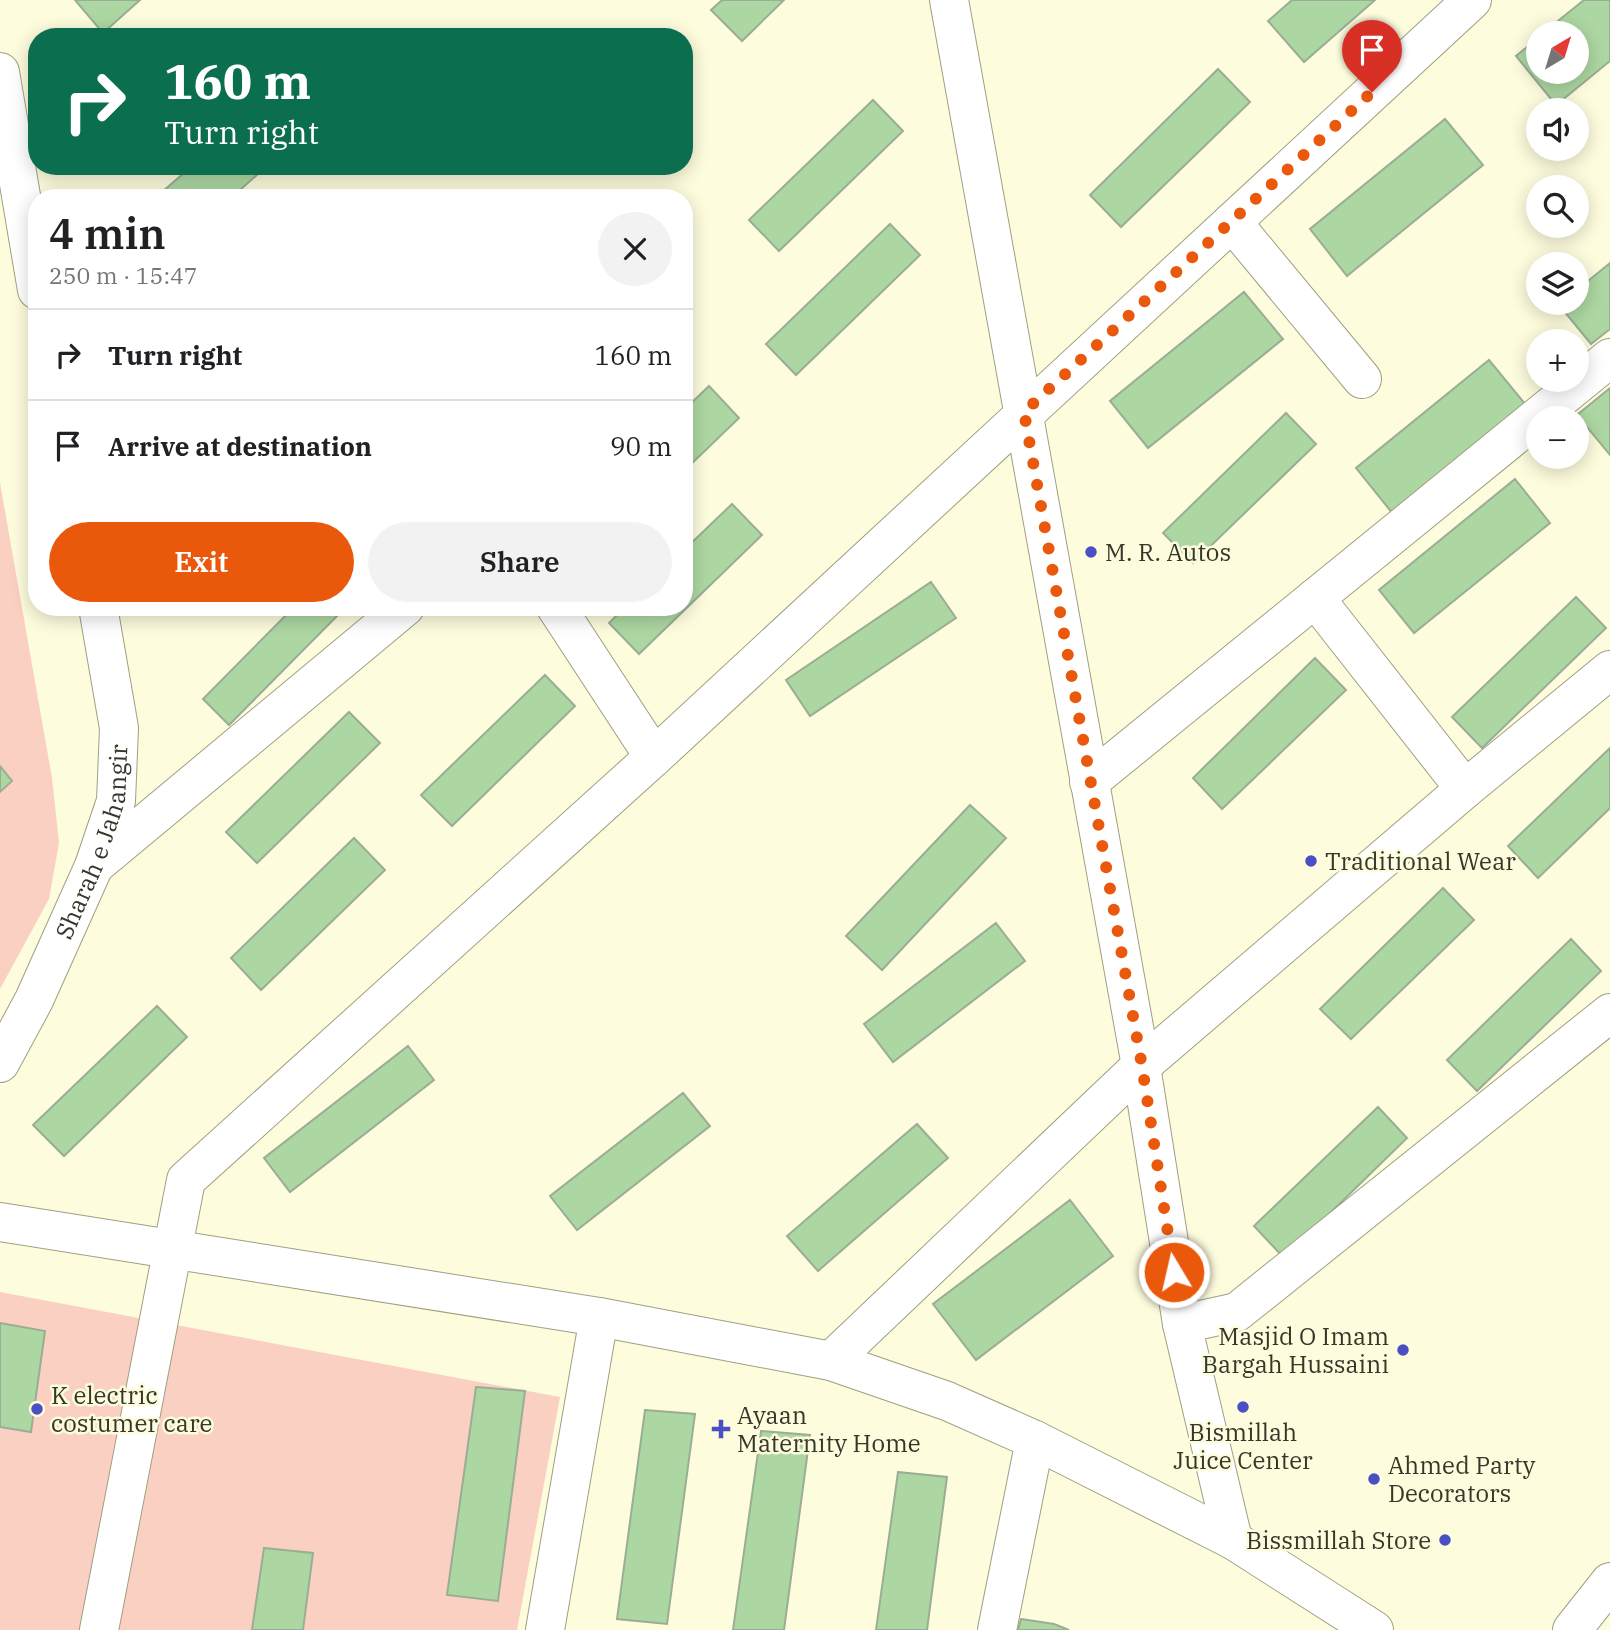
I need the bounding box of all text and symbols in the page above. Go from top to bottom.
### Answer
pin [1342,20,1402,92]
north arrow [1526,21,1589,84]
map controls [1526,21,1589,469]
icon: arrive [1353,31,1391,69]
text: 160 m [164,49,311,112]
icon: right [49,56,140,147]
button: sound [1526,98,1589,161]
text: Turn right [164,111,319,153]
button: search [1526,175,1589,238]
text: 4 min [49,206,166,261]
button: close [598,212,672,286]
button: layers [1526,252,1589,315]
text: 250 m · 15:47 [49,260,198,290]
button: + [1526,329,1589,392]
icon: right [49,336,87,374]
text: Turn right [108,338,242,372]
text: 160 m [594,338,672,372]
button: − [1526,406,1589,469]
icon: arrive [49,427,87,465]
text: Arrive at destination [108,429,372,463]
text: 90 m [610,429,672,463]
button: Exit [49,522,354,602]
button: Share [368,522,672,602]
place label: M. R. Autos [1105,536,1231,568]
marker: M. R. Autos [1083,544,1099,560]
street label: Sharah e Jahangir [47,743,134,944]
place label: Traditional Wear [1325,845,1516,877]
marker: Traditional Wear [1303,853,1319,869]
position arrow [1137,1235,1211,1309]
place label: Masjid O Imam Bargah Hussaini [1202,1320,1389,1380]
marker: Masjid O Imam Bargah Hussaini [1395,1342,1411,1358]
place label: K electric costumer care [51,1379,212,1439]
place label: Ayaan Maternity Home [737,1399,921,1459]
marker: Bismillah Juice Center [1235,1399,1251,1415]
marker: K electric costumer care [29,1401,45,1417]
place label: Bismillah Juice Center [1173,1416,1313,1476]
marker: Ayaan Maternity Home [711,1419,731,1439]
place label: Ahmed Party Decorators [1388,1449,1535,1509]
marker: Ahmed Party Decorators [1366,1471,1382,1487]
place label: Bissmillah Store [1246,1524,1431,1556]
marker: Bissmillah Store [1437,1532,1453,1548]

